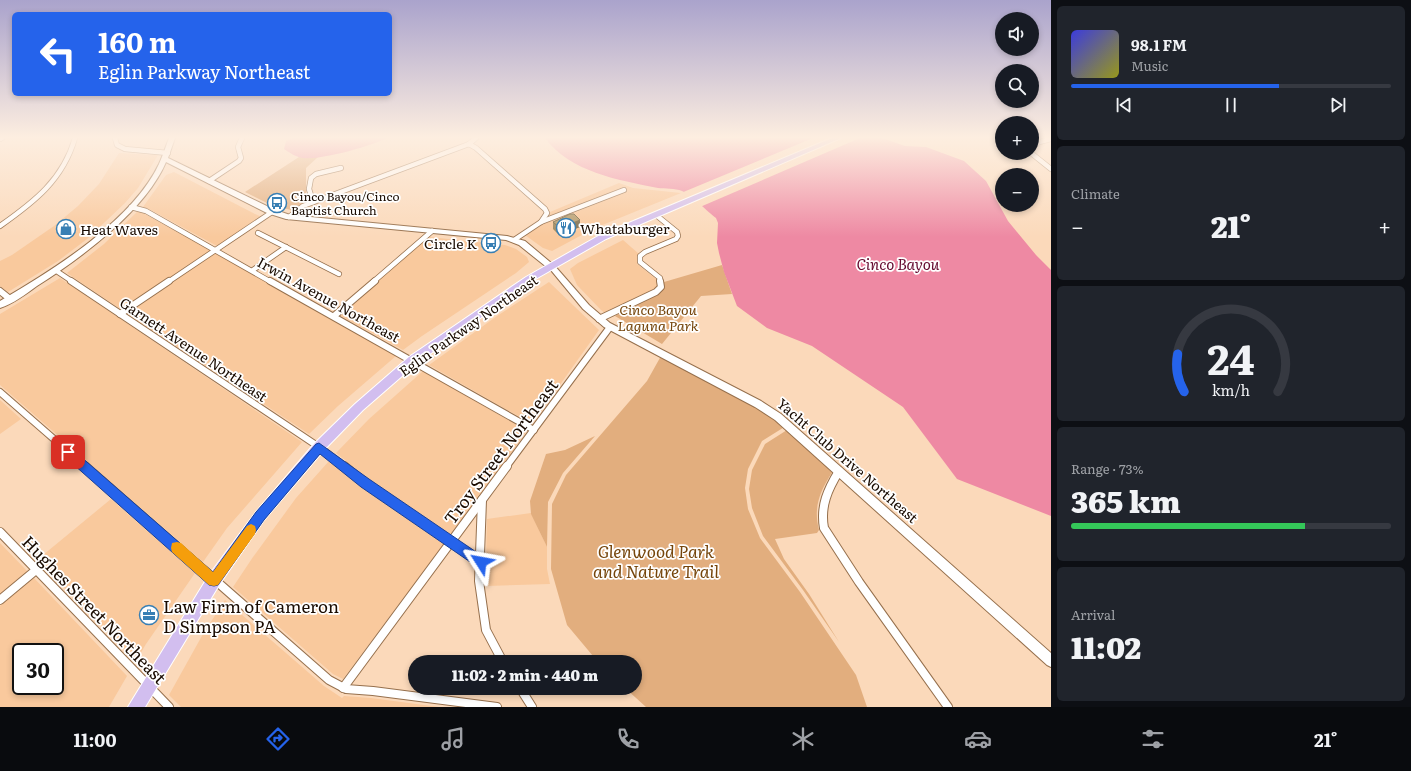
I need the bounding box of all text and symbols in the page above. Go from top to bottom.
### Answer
map controls [995,12,1039,212]
button: sound [995,12,1039,56]
text: 160 m [98,20,177,62]
icon: left [32,28,84,80]
text: 98.1 FM [1131,33,1187,56]
text: Music [1131,56,1168,75]
text: Eglin Parkway Northeast [98,58,310,85]
button: search [995,64,1039,108]
icon: previous [1113,94,1135,116]
icon: pause [1220,94,1242,116]
icon: next [1327,94,1349,116]
button: + [995,116,1039,160]
button: − [995,168,1039,212]
text: Climate [1071,184,1120,203]
place label: Cinco Bayou/Cinco Baptist Church [291,187,399,219]
bus stop icon: Cinco Bayou/Cinco Baptist Church [266,192,288,214]
text: 21° [1211,203,1251,247]
text: − [1071,209,1084,242]
text: + [1378,209,1391,242]
restaurant icon: Whataburger [555,217,577,239]
shop icon: Heat Waves [55,218,77,240]
place label: Whataburger [580,218,670,238]
place label: Heat Waves [80,219,158,239]
bus stop icon: Circle K [480,232,502,254]
place label: Circle K [424,233,477,253]
street label: Irwin Avenue Northeast [254,251,404,347]
water label: Cinco Bayou [857,252,940,275]
street label: Eglin Parkway Northeast [395,269,542,381]
street label: Garnett Avenue Northeast [116,292,272,406]
park label: Cinco Bayou Laguna Park [618,299,699,335]
text: 24 [1207,325,1255,387]
street label: Troy Street Northeast [437,373,563,529]
text: km/h [1212,378,1251,399]
street label: Yacht Club Drive Northeast [773,393,923,527]
pin [51,435,85,469]
icon: arrive [57,441,79,463]
text: Range · 73% [1071,459,1144,478]
text: 365 km [1071,478,1181,522]
street label: Hughes Street Northeast [17,529,173,689]
park label: Glenwood Park and Nature Trail [593,538,719,583]
position arrow [460,541,502,583]
place label: Law Firm of Cameron D Simpson PA [163,593,339,638]
office icon: Law Firm of Cameron D Simpson PA [138,604,160,626]
text: Arrival [1071,605,1115,624]
text: 11:02 [1071,624,1141,668]
speed limit sign: 30 [12,643,64,695]
text: 11:02 · 2 min · 440 m [452,663,598,686]
icon: directions [264,725,292,753]
icon: music [439,725,467,753]
icon: phone [614,725,642,753]
icon: climate [789,725,817,753]
icon: car [964,725,992,753]
icon: filters [1139,725,1167,753]
text: 11:00 [74,726,117,753]
text: 21° [1314,726,1337,753]

